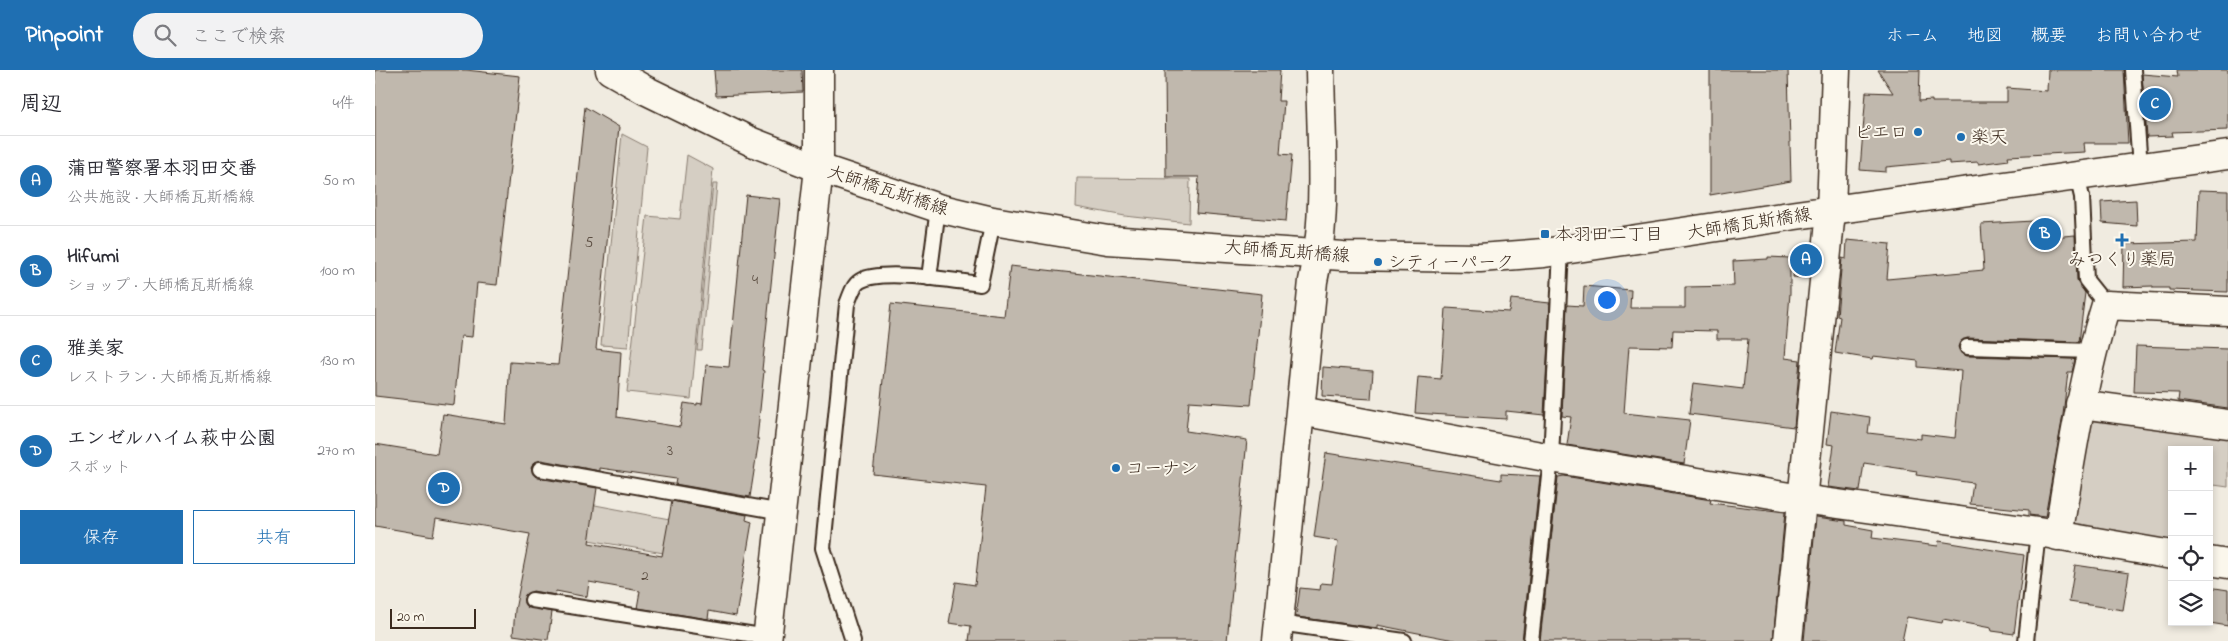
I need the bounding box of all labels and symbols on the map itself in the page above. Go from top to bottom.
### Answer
pin: C [2139,85,2171,123]
place label: ピエロ [1854,121,1908,147]
marker: ピエロ [1912,126,1924,138]
place label: 楽天 [1971,126,2007,152]
marker: 楽天 [1955,131,1967,143]
street label: 大師橋瓦斯橋線 [823,160,951,224]
street label: 大師橋瓦斯橋線 [1685,202,1814,248]
pin: B [2029,215,2061,253]
place label: 本羽田二丁目 [1555,223,1663,249]
marker: 本羽田二丁目 [1539,228,1551,240]
house number: 5 [585,232,594,254]
marker: みつくり薬局 [2116,234,2128,246]
street label: 大師橋瓦斯橋線 [1223,236,1351,270]
pin: A [1790,241,1822,279]
place label: みつくり薬局 [2068,248,2176,274]
place label: シティーパーク [1388,251,1514,277]
marker: シティーパーク [1372,256,1384,268]
house number: 4 [752,269,758,291]
your location [1594,287,1620,313]
house number: 3 [667,440,673,462]
place label: コーナン [1126,457,1198,483]
marker: コーナン [1110,462,1122,474]
pin: D [428,469,460,507]
house number: 2 [641,565,649,587]
scale bar [390,606,476,629]

